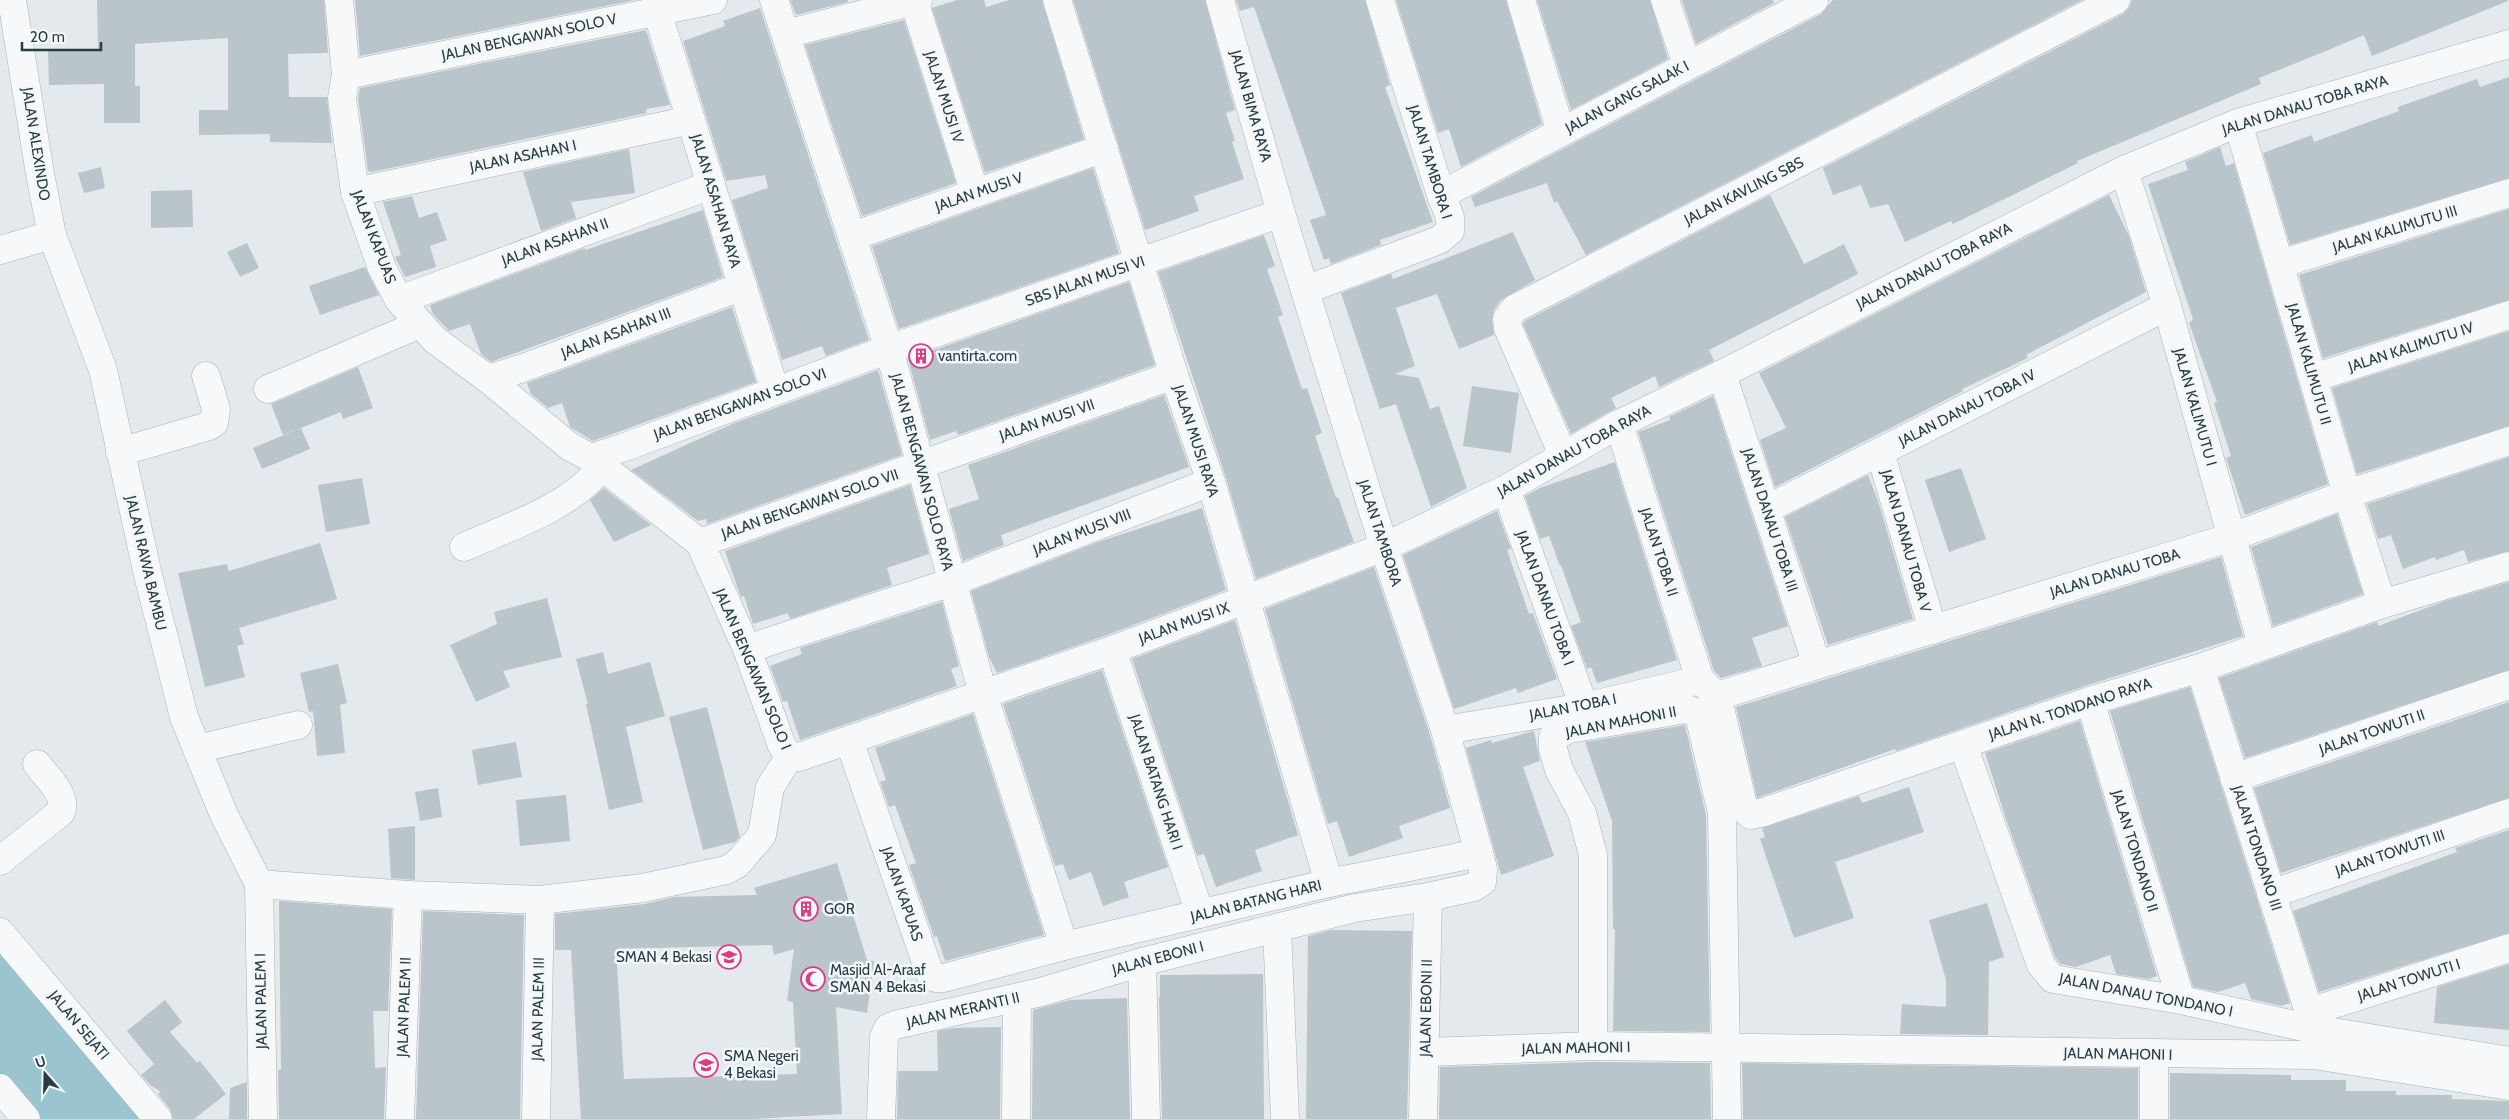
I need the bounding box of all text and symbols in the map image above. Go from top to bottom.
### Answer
street label: JALAN BENGAWAN SOLO V [439,9,619,65]
scale bar [22,20,101,52]
text: 20 m [30,28,65,46]
street label: JALAN BIMA RAYA [1226,47,1276,165]
street label: JALAN MUSI IV [920,48,968,146]
street label: JALAN GANG SALAK I [1561,57,1692,138]
street label: JALAN DANAU TOBA RAYA [2219,71,2391,139]
street label: JALAN ALEXINDO [18,85,54,202]
street label: JALAN TAMBORA I [1404,102,1456,221]
street label: JALAN ASAHAN RAYA [687,131,745,271]
street label: JALAN ASAHAN I [467,136,578,176]
street label: JALAN KAVLING SBS [1680,153,1807,229]
street label: JALAN MUSI V [932,168,1026,216]
street label: JALAN KAPUAS [348,187,400,287]
street label: JALAN KALIMUTU III [2330,201,2459,257]
street label: JALAN ASAHAN II [498,214,611,270]
street label: JALAN DANAU TOBA RAYA [1852,219,2016,314]
street label: SBS JALAN MUSI VI [1023,252,1147,310]
street label: JALAN KALIMUTU II [2283,300,2335,427]
street label: JALAN ASAHAN III [558,304,673,363]
street label: JALAN KALIMUTU IV [2345,318,2477,376]
building icon: vantirta.com [908,343,934,369]
street label: JALAN KALIMUTU I [2169,345,2220,468]
place label: vantirta.com [938,347,1017,365]
street label: JALAN BENGAWAN SOLO VI [650,364,829,444]
street label: JALAN DANAU TOBA IV [1895,365,2039,451]
street label: JALAN BENGAWAN SOLO RAYA [887,370,957,573]
street label: JALAN MUSI RAYA [1169,382,1223,500]
street label: JALAN MUSI VII [996,395,1097,445]
street label: JALAN DANAU TOBA RAYA [1493,401,1654,501]
street label: JALAN DANAU TOBA III [1738,445,1802,594]
street label: JALAN BENGAWAN SOLO VII [718,465,901,543]
street label: JALAN DANAU TOBA V [1877,467,1935,615]
street label: JALAN TAMBORA [1354,476,1406,589]
street label: JALAN RAWA BAMBU [121,493,170,632]
street label: JALAN TOBA II [1636,504,1682,599]
street label: JALAN MUSI VIII [1030,505,1133,559]
street label: JALAN DANAU TOBA I [1512,527,1578,668]
street label: JALAN DANAU TOBA [2047,544,2183,602]
street label: JALAN BENGAWAN SOLO I [710,585,795,752]
street label: JALAN MUSI IX [1135,598,1232,648]
street label: JALAN N. TONDANO RAYA [1985,674,2154,744]
street label: JALAN TOBA I [1527,690,1618,724]
street label: JALAN MAHONI II [1563,702,1678,742]
street label: JALAN TOWUTI II [2316,705,2427,759]
street label: JALAN BATANG HARI I [1125,711,1186,852]
street label: JALAN TONDANO III [2228,782,2286,913]
street label: JALAN TONDANO II [2108,787,2162,914]
street label: JALAN TOWUTI III [2332,826,2447,880]
street label: JALAN KAPUAS [877,843,927,944]
street label: JALAN BATANG HARI [1188,876,1323,926]
building icon: GOR [793,896,819,922]
place label: GOR [824,900,855,918]
street label: JALAN EBONI I [1109,937,1206,979]
school or university icon: SMAN 4 Bekasi [716,944,742,970]
place label: SMAN 4 Bekasi [616,948,712,966]
street label: JALAN PALEM I [251,953,271,1050]
street label: JALAN TOWUTI I [2354,955,2463,1005]
street label: JALAN PALEM II [393,957,415,1058]
street label: JALAN PALEM III [528,957,548,1062]
street label: JALAN EBONI II [1416,959,1436,1058]
place label: Masjid Al-Araaf SMAN 4 Bekasi [830,961,926,996]
mosque icon: Masjid Al-Araaf SMAN 4 Bekasi [800,966,826,992]
street label: JALAN DANAU TONDANO I [2057,969,2234,1021]
street label: JALAN SEJATI [44,986,113,1063]
street label: JALAN MERANTI II [904,988,1021,1032]
street label: JALAN MAHONI I [1520,1038,1631,1058]
street label: JALAN MAHONI I [2062,1044,2173,1064]
place label: SMA Negeri 4 Bekasi [724,1047,799,1082]
north arrow [20,1049,70,1099]
text: U [33,1052,48,1072]
school or university icon: SMA Negeri 4 Bekasi [693,1052,719,1078]

